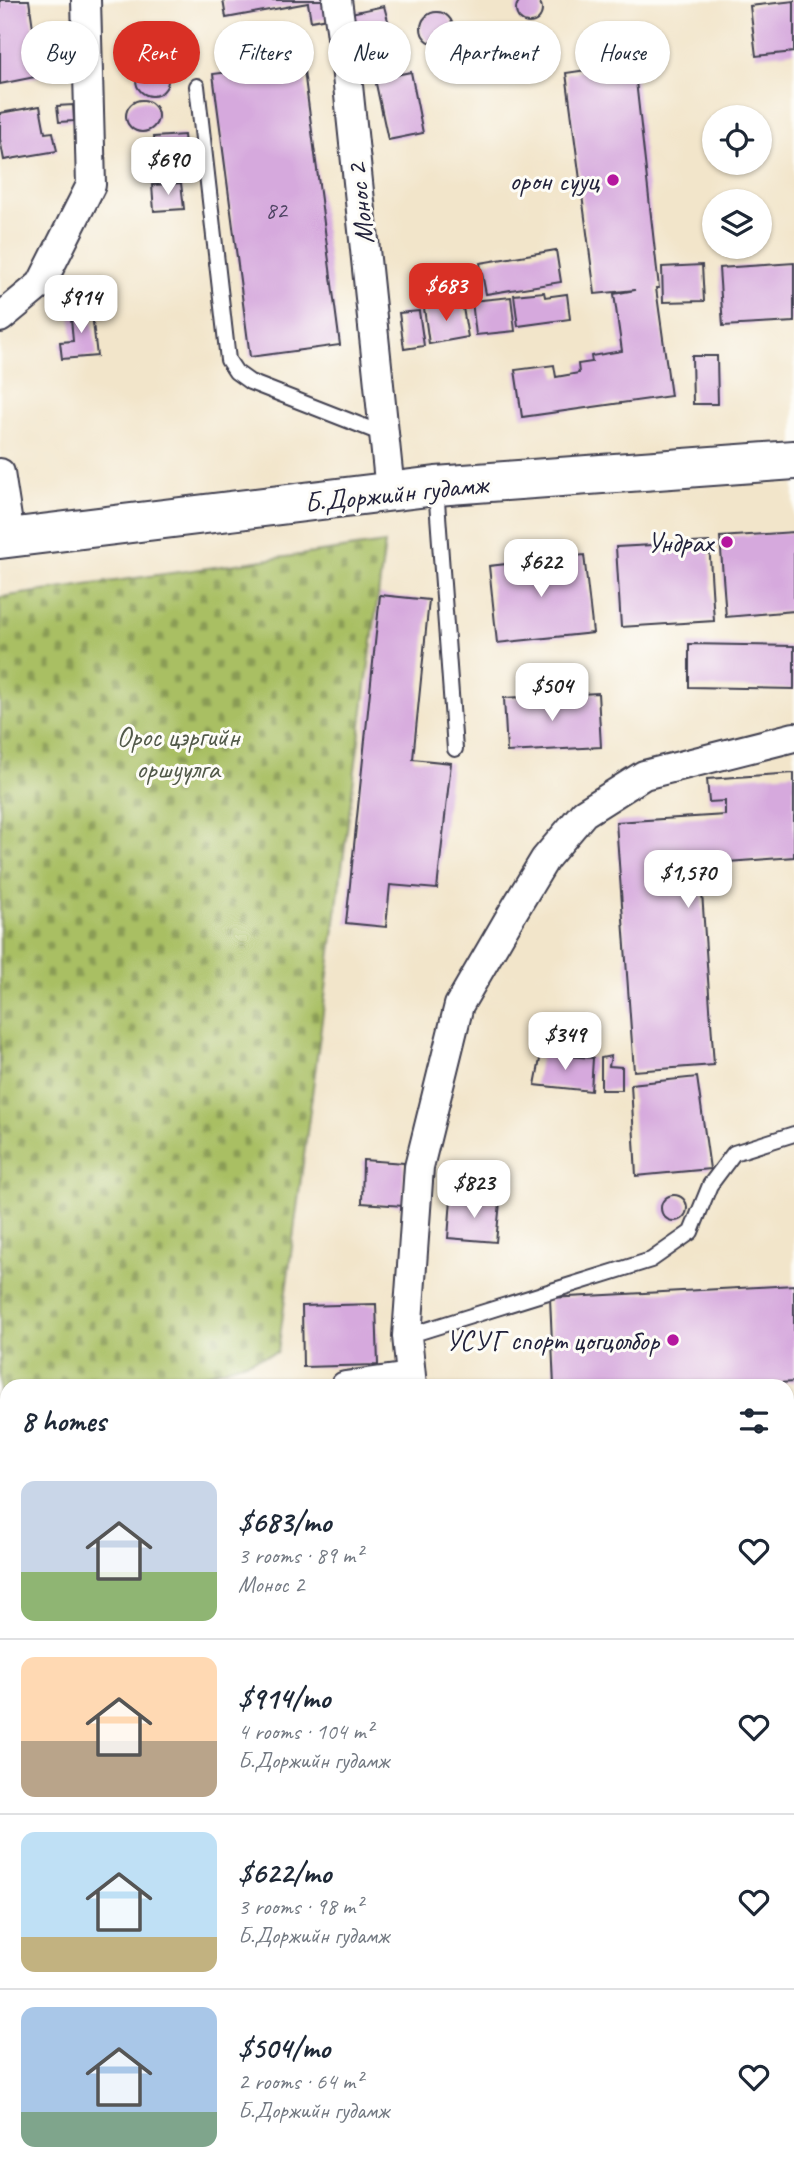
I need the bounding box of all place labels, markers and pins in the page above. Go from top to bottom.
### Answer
pin: $690 [127,138,209,197]
place label: орон сууц [509,163,600,198]
marker: орон сууц [605,172,621,188]
pin: $683 [405,264,487,323]
pin: $914 [40,276,122,335]
place label: Ундрах [647,525,715,560]
marker: Ундрах [719,534,735,550]
pin: $622 [500,540,582,599]
pin: $504 [511,664,593,723]
pin: $1,570 [631,850,745,910]
pin: $349 [524,1012,606,1072]
pin: $823 [433,1160,515,1220]
place label: УСУГ спорт цогцолбор [446,1323,660,1358]
marker: УСУГ спорт цогцолбор [665,1332,681,1348]

